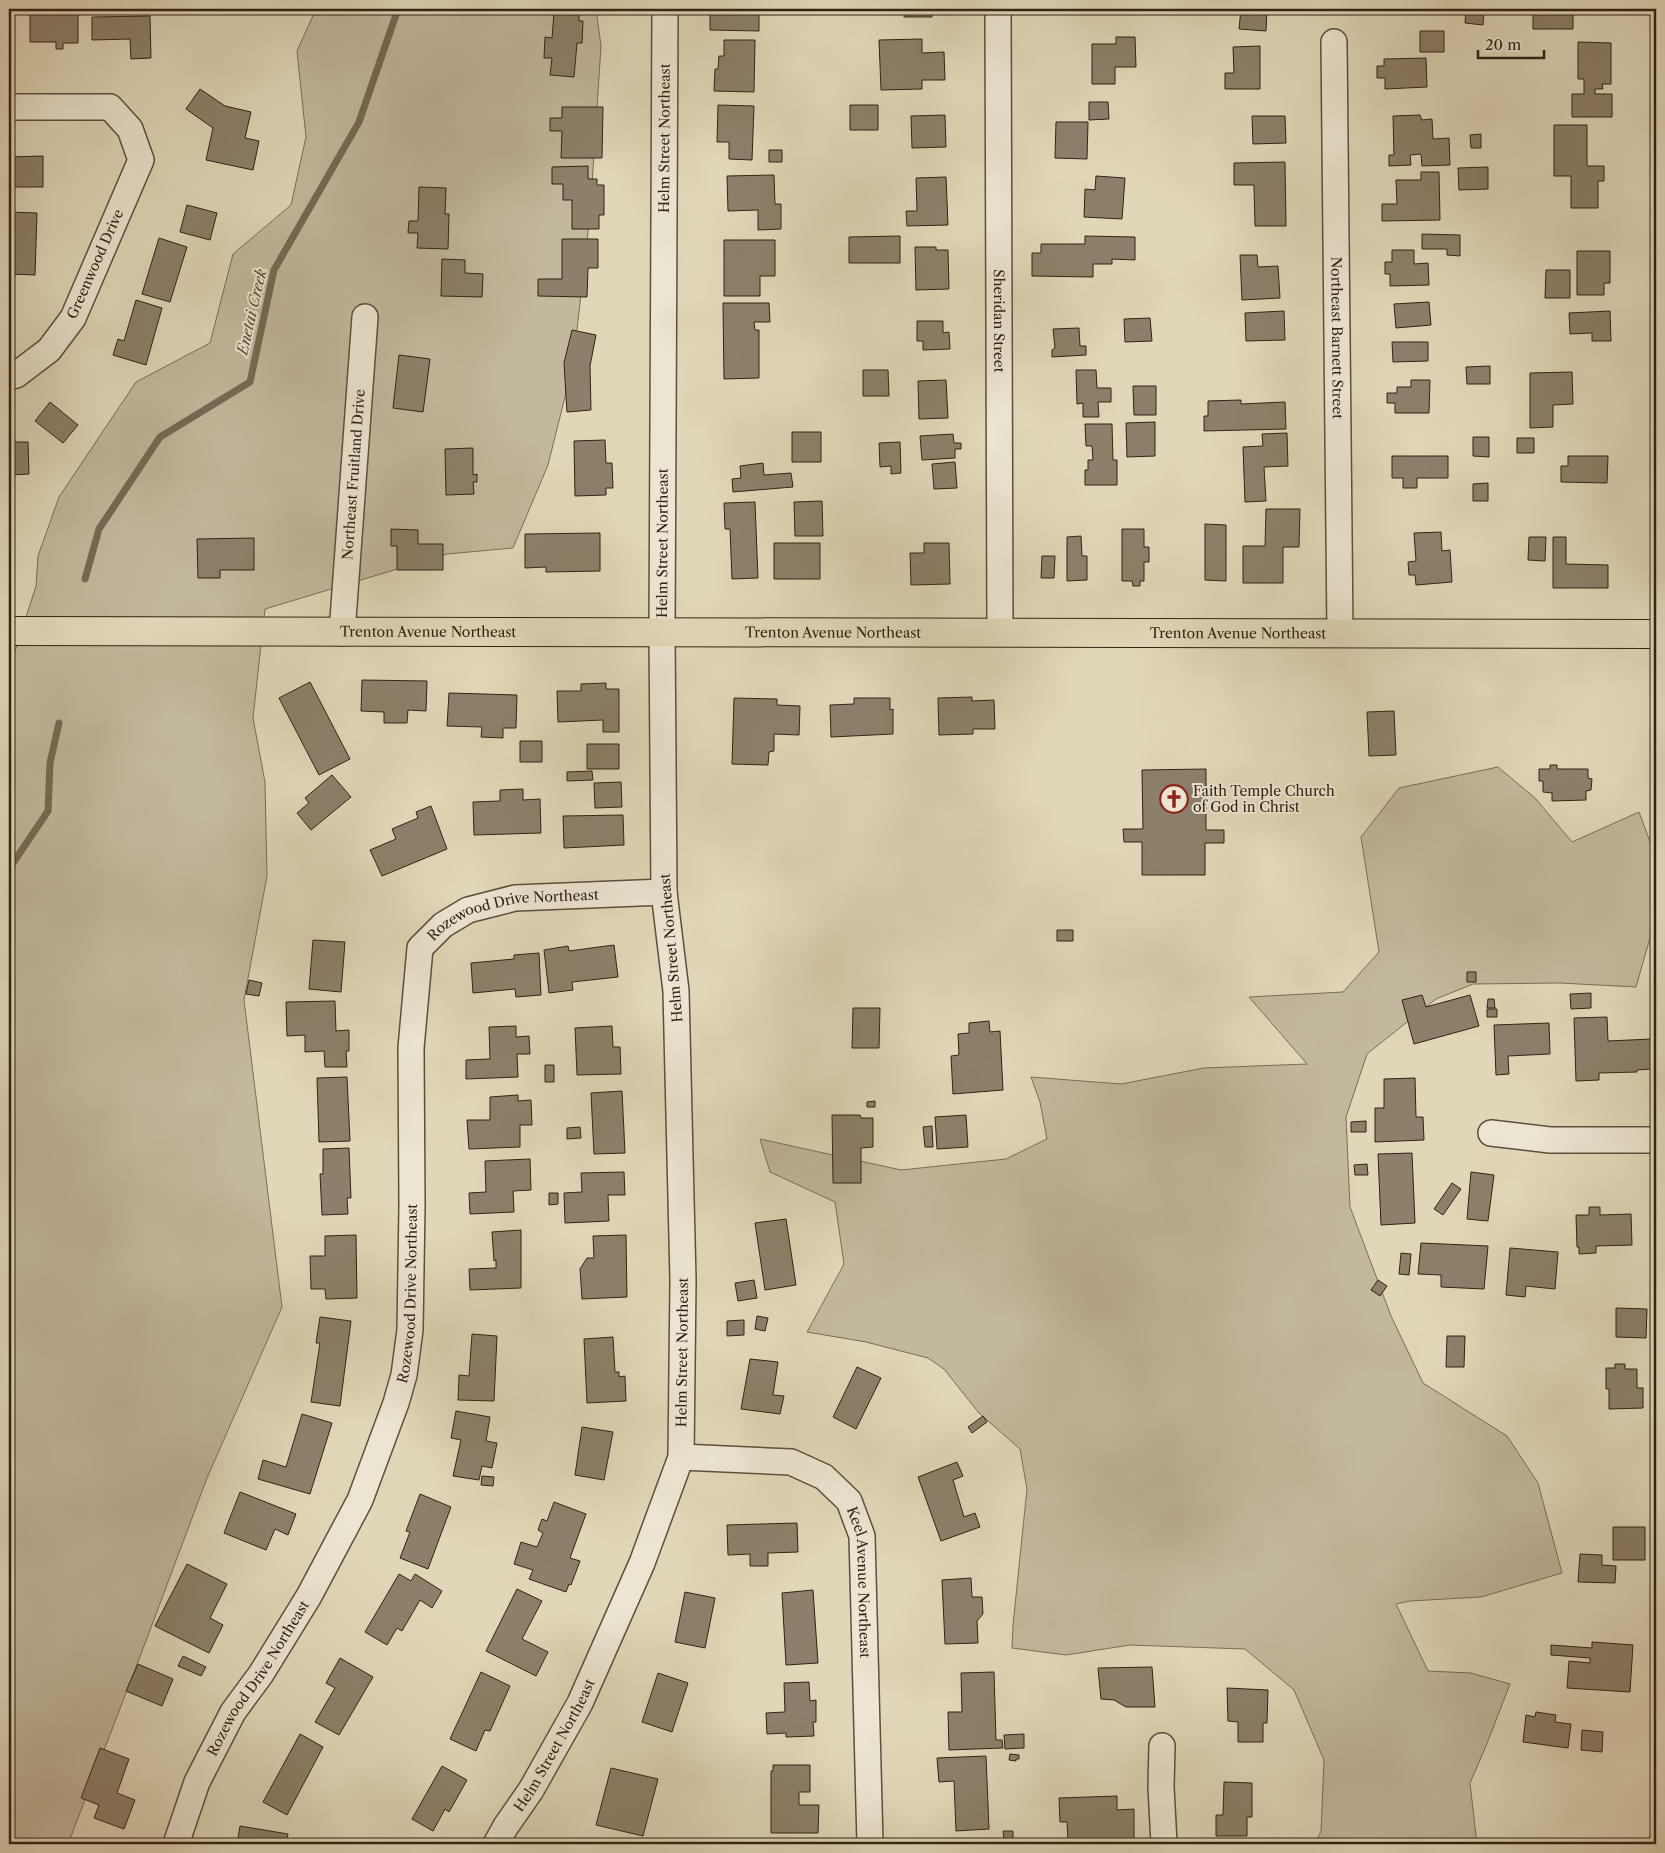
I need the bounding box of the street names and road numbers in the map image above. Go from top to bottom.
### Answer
street label: Helm Street Northeast [655,63,674,213]
street label: Greenwood Drive [63,206,127,322]
street label: Northeast Barnett Street [1327,257,1347,419]
street label: Sheridan Street [990,269,1008,373]
street label: Northeast Fruitland Drive [338,388,369,560]
street label: Helm Street Northeast [653,468,672,618]
street label: Trenton Avenue Northeast [340,623,516,641]
street label: Trenton Avenue Northeast [745,623,921,642]
street label: Trenton Avenue Northeast [1150,624,1326,642]
street label: Helm Street Northeast [656,873,686,1023]
street label: Rozewood Drive Northeast [423,886,599,945]
street label: Rozewood Drive Northeast [393,1203,421,1385]
street label: Helm Street Northeast [672,1277,692,1427]
street label: Keel Avenue Northeast [843,1504,874,1658]
street label: Rozewood Drive Northeast [203,1597,313,1759]
street label: Helm Street Northeast [510,1676,599,1815]

